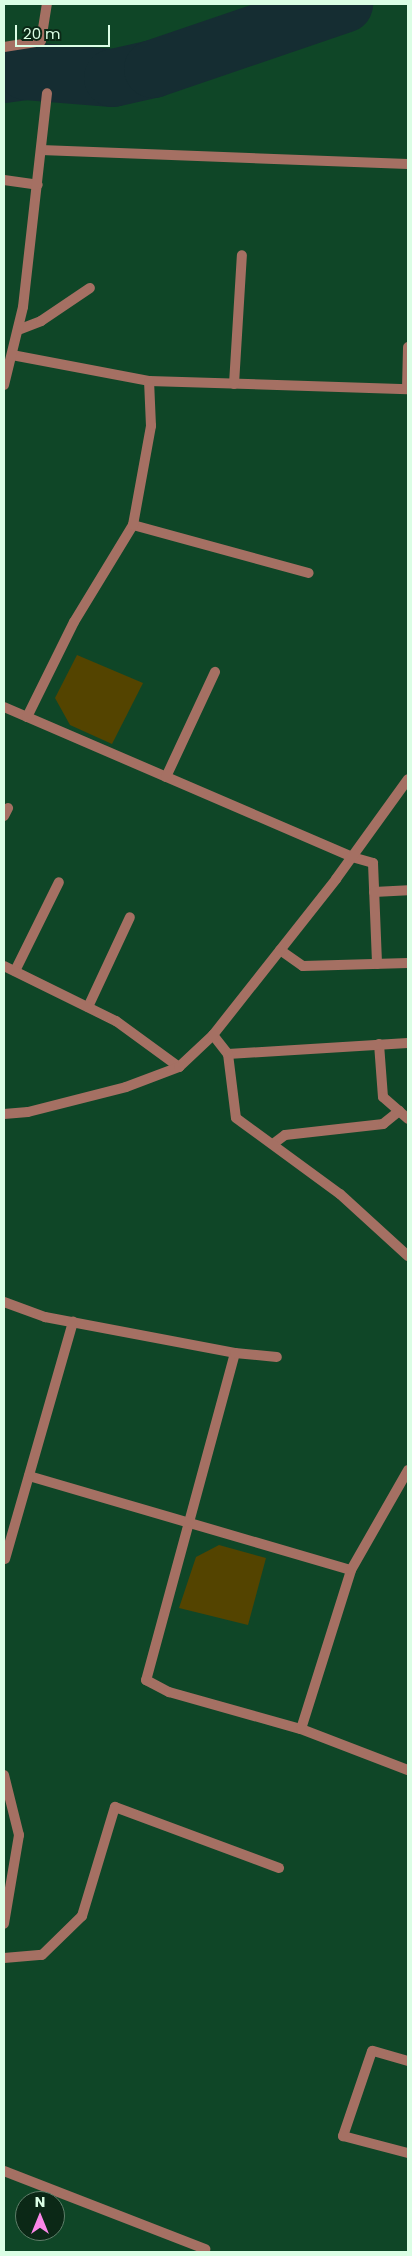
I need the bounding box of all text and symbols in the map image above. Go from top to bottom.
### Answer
scale bar [18,15,112,47]
text: 20 m [23,23,61,44]
north arrow [15,2191,65,2241]
text: N [35,2192,45,2212]

